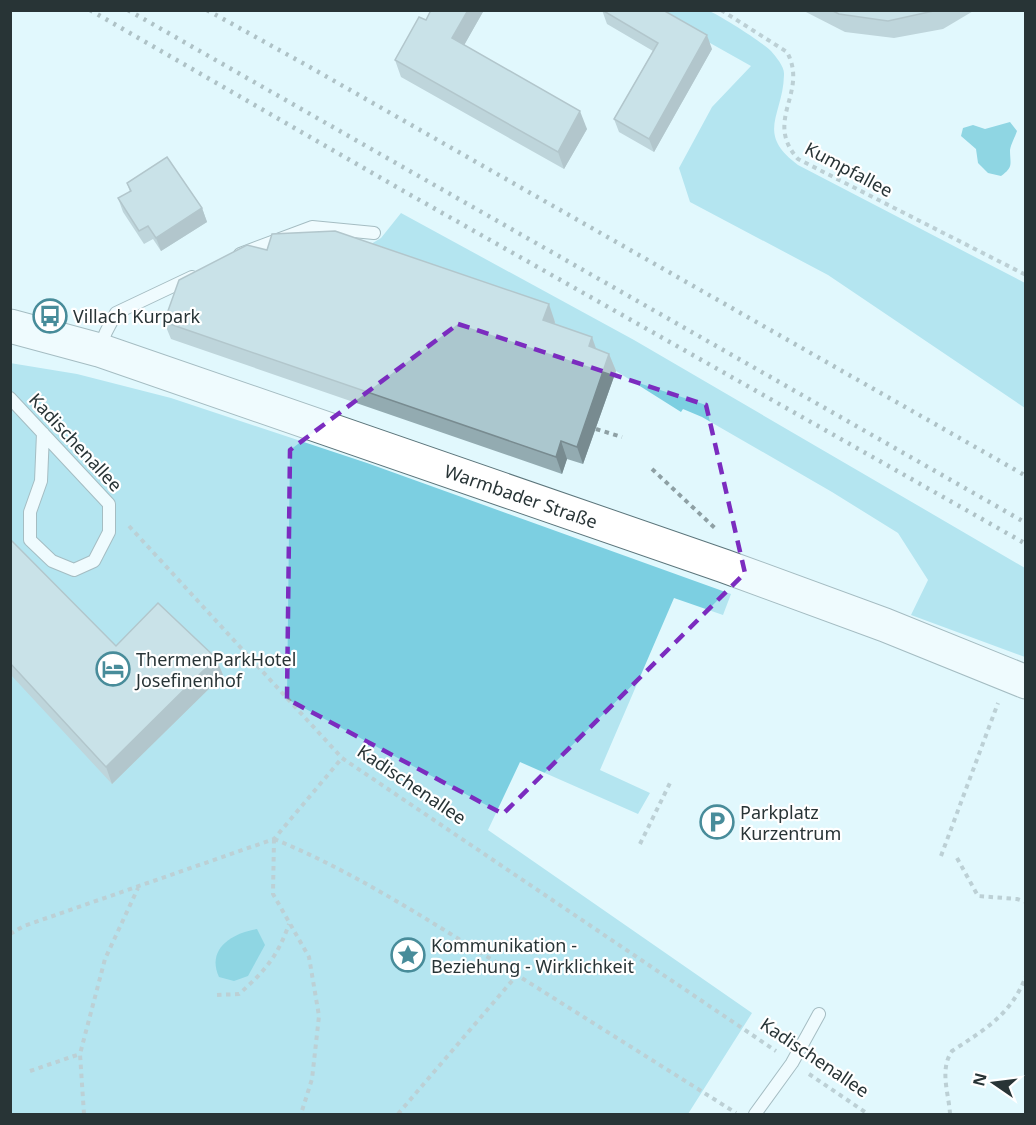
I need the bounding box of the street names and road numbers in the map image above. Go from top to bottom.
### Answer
street label: Kumpfallee [801,136,897,202]
street label: Kadischenallee [24,388,128,496]
street label: Warmbader Straße [441,459,601,533]
street label: Kadischenallee [353,739,471,829]
street label: Kadischenallee [756,1012,874,1102]

